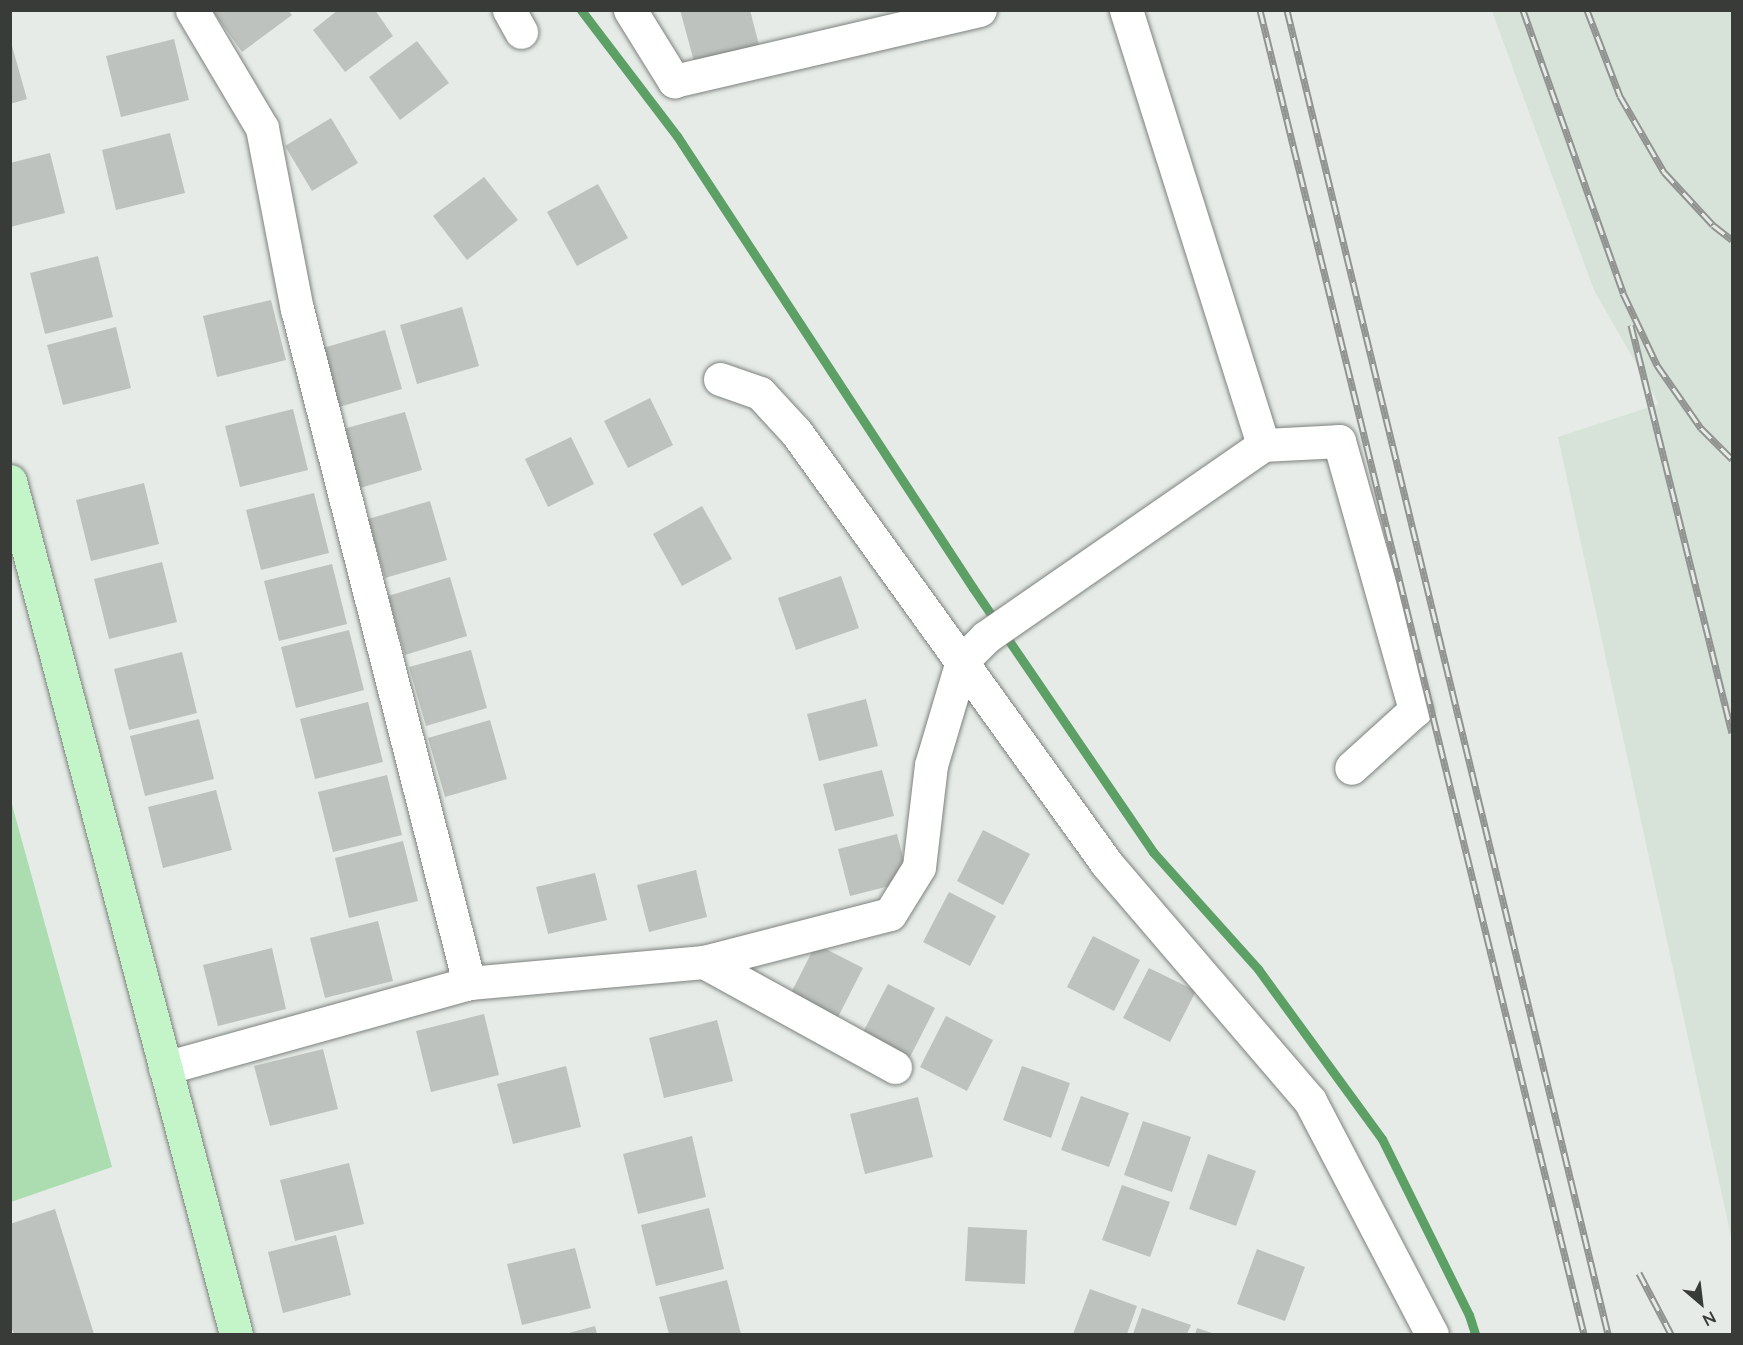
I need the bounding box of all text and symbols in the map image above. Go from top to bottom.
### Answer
north arrow [1671,1273,1731,1333]
text: N [1700,1308,1720,1331]

